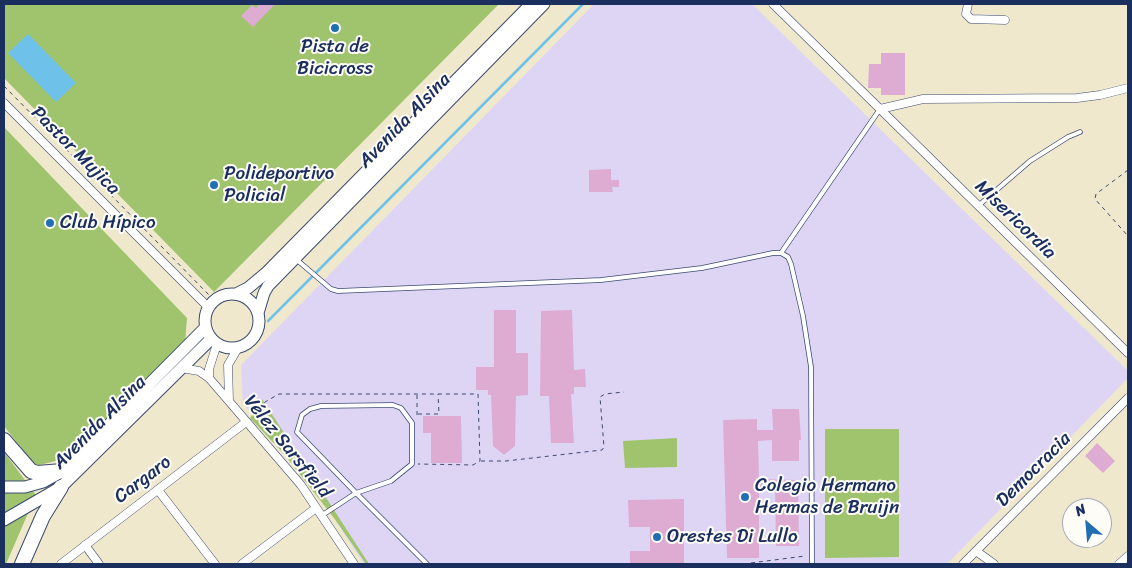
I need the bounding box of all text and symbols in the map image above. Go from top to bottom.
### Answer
marker: Pista de Bicicross [329,22,341,34]
place label: Pista de Bicicross [297,36,373,80]
street label: Avenida Alsina [354,69,456,173]
street label: Pastor Mujica [26,102,124,200]
place label: Polideportivo Policial [224,163,334,207]
street label: Misericordia [970,176,1060,264]
marker: Polideportivo Policial [208,179,220,191]
place label: Club Hípico [60,212,156,234]
marker: Club Hípico [44,217,56,229]
street label: Avenida Alsina [49,372,151,474]
street label: Vélez Sarsfield [239,391,335,503]
street label: Democracia [992,428,1076,512]
street label: Cargaro [110,451,176,509]
place label: Colegio Hermano Hermas de Bruijn [755,475,899,519]
marker: Colegio Hermano Hermas de Bruijn [739,491,751,503]
text: N [1070,497,1090,523]
north arrow [1062,498,1112,548]
place label: Orestes Di Lullo [667,526,798,548]
marker: Orestes Di Lullo [651,531,663,543]

